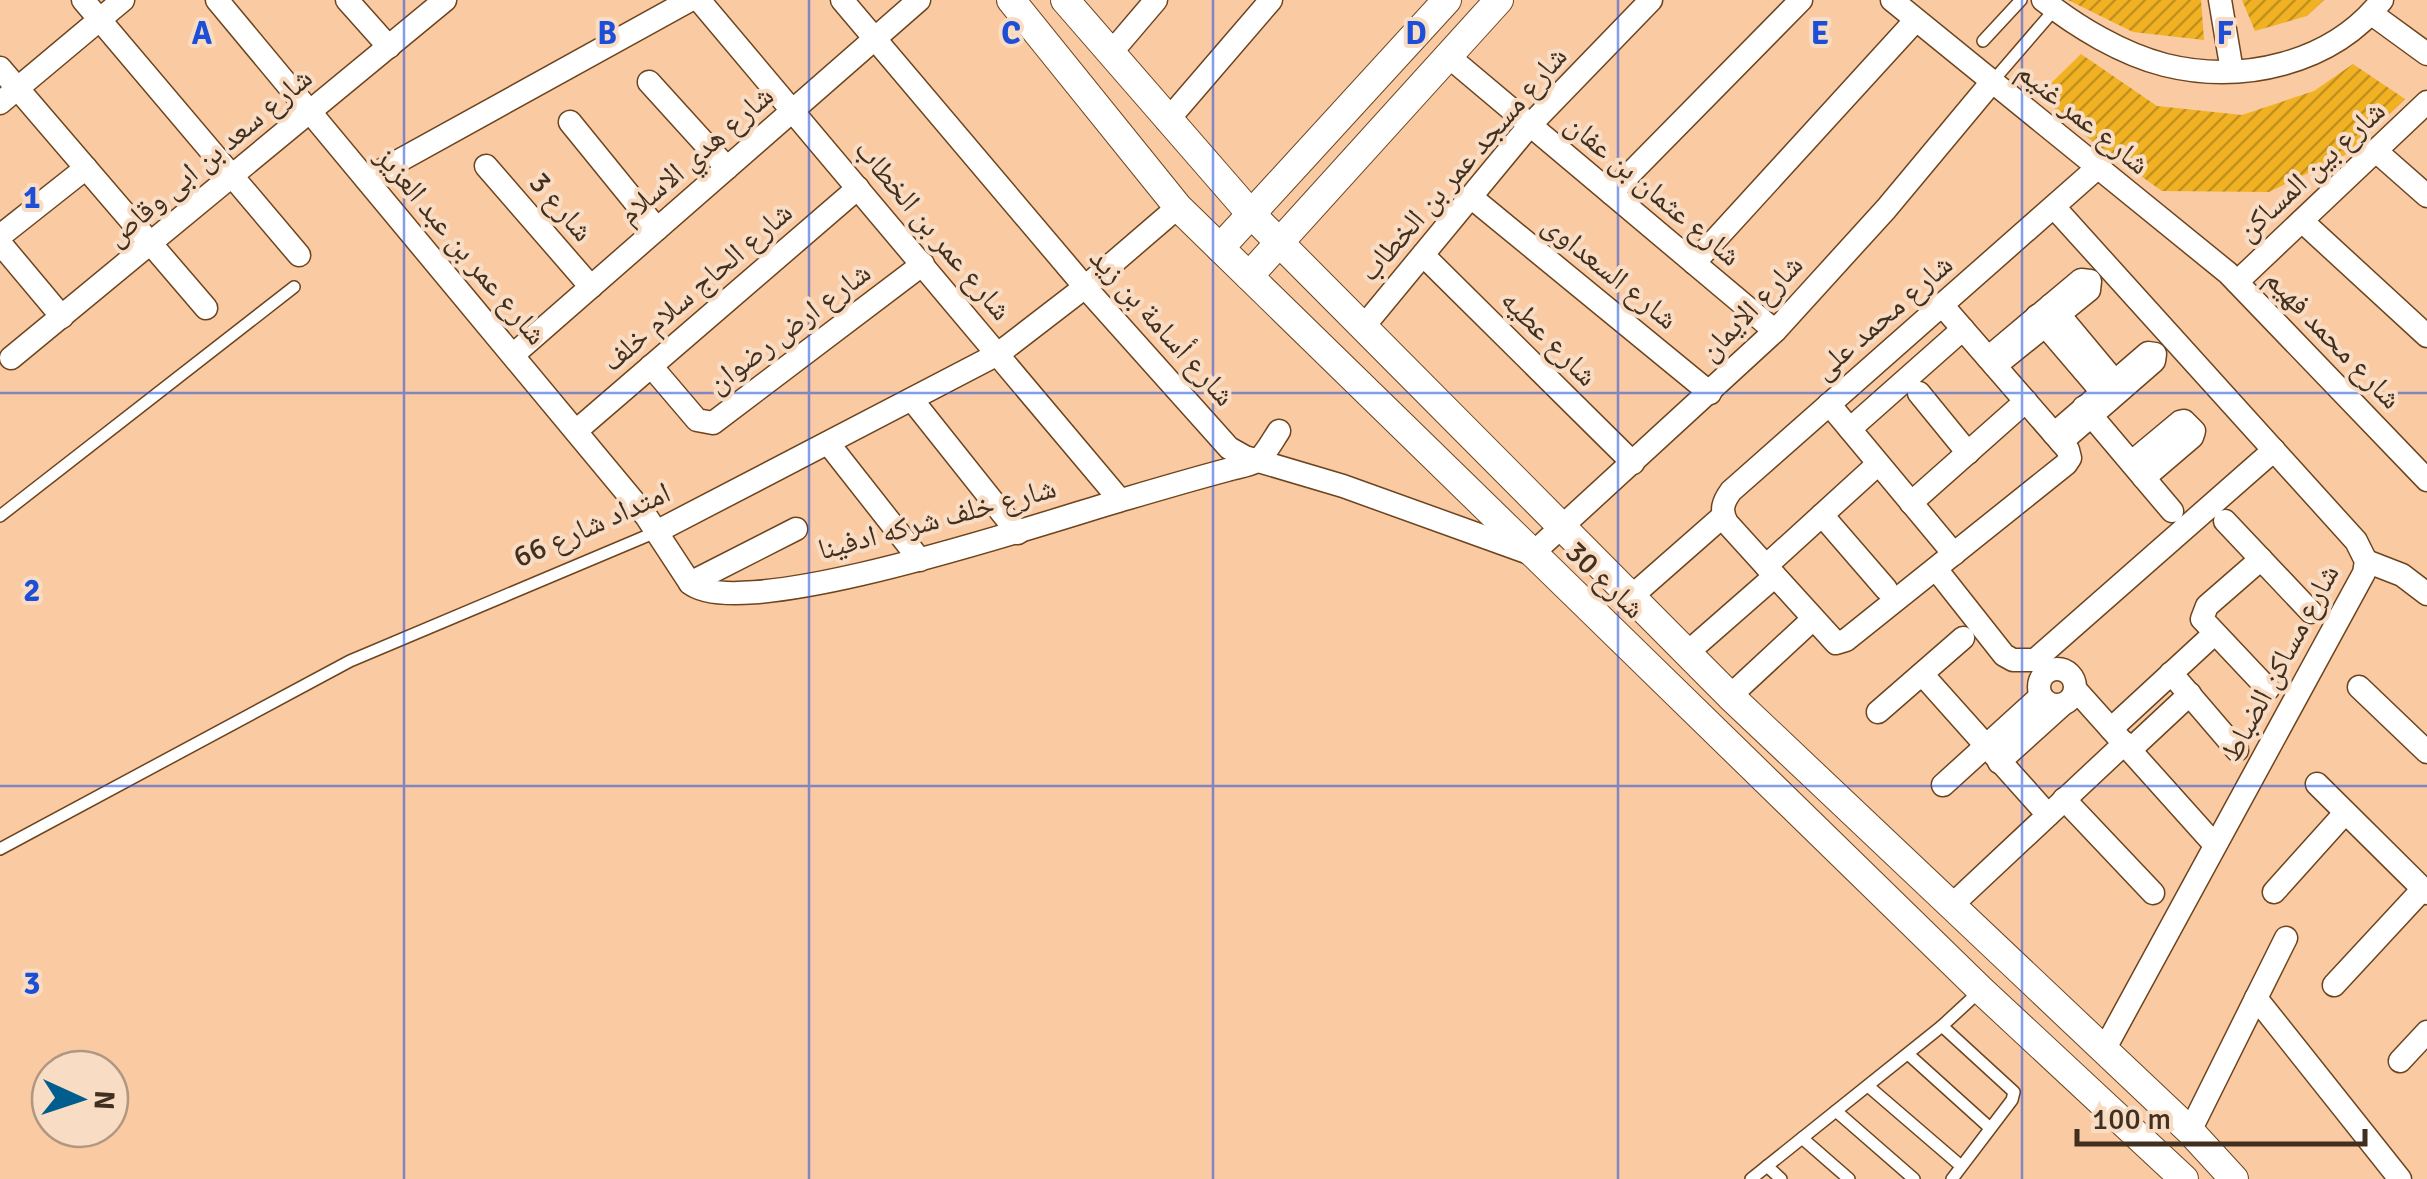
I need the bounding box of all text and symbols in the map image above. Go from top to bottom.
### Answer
text: A [192,14,213,53]
text: B [597,14,617,53]
text: C [1001,14,1021,53]
text: D [1405,14,1427,53]
text: E [1811,14,1829,53]
text: F [2216,14,2234,53]
street label: شارع مسجد عمر بن الخطاب [1351,39,1575,289]
street label: شارع عمر غنيم [2008,53,2157,184]
street label: شارع سعد بن ابى وقاص [98,60,320,254]
street label: شارع هدي الاسلام [611,78,784,236]
street label: شارع بين المساكن [2229,93,2393,249]
street label: شارع عثمان بن عفان [1558,106,1748,274]
street label: شارع عمر بن الخطاب [846,132,1020,328]
street label: شارع عمر بن عبد العزيز [367,139,555,353]
street label: شارع 3 [521,165,601,249]
text: 1 [23,178,41,217]
street label: شارع الحاج سلام خلف [594,194,800,380]
street label: شارع السعداوى [1535,206,1685,338]
street label: شارع أسامة بن زيد [1081,240,1243,414]
street label: شارع محمد على [1805,246,1961,388]
street label: شارع الايمان [1691,247,1811,369]
street label: شارع ارض رضوان [700,254,878,402]
street label: شارع محمد فهيم [2256,261,2409,418]
street label: شارع عطيه [1493,282,1605,394]
street label: شارع خلف شركه ادفينا [814,469,1060,569]
street label: امتداد شارع 66 [508,474,676,576]
street label: شارع 30 [1558,533,1652,627]
street label: شارع مساكن الضباط [2213,558,2347,768]
text: 2 [23,571,41,610]
text: 3 [23,964,41,1003]
north arrow [30,1049,130,1149]
scale bar [2077,1084,2364,1146]
text: N [86,1090,121,1111]
text: 100 m [2092,1101,2171,1138]

